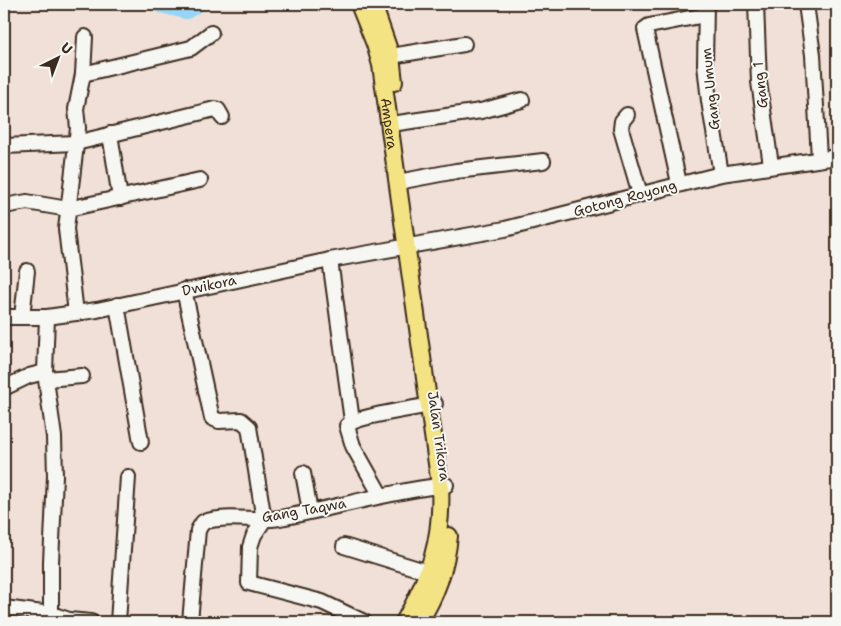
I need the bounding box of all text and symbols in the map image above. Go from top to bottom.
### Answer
north arrow [32,32,82,82]
text: U [57,38,76,58]
street label: Gang Umum [697,47,723,131]
street label: Gang 1 [749,61,771,109]
street label: Ampera [377,96,402,151]
street label: Gotong Royong [571,176,679,220]
street label: Dwikora [180,270,238,300]
street label: Jalan Trikora [424,390,454,482]
street label: Gang Taqwa [260,494,348,526]

